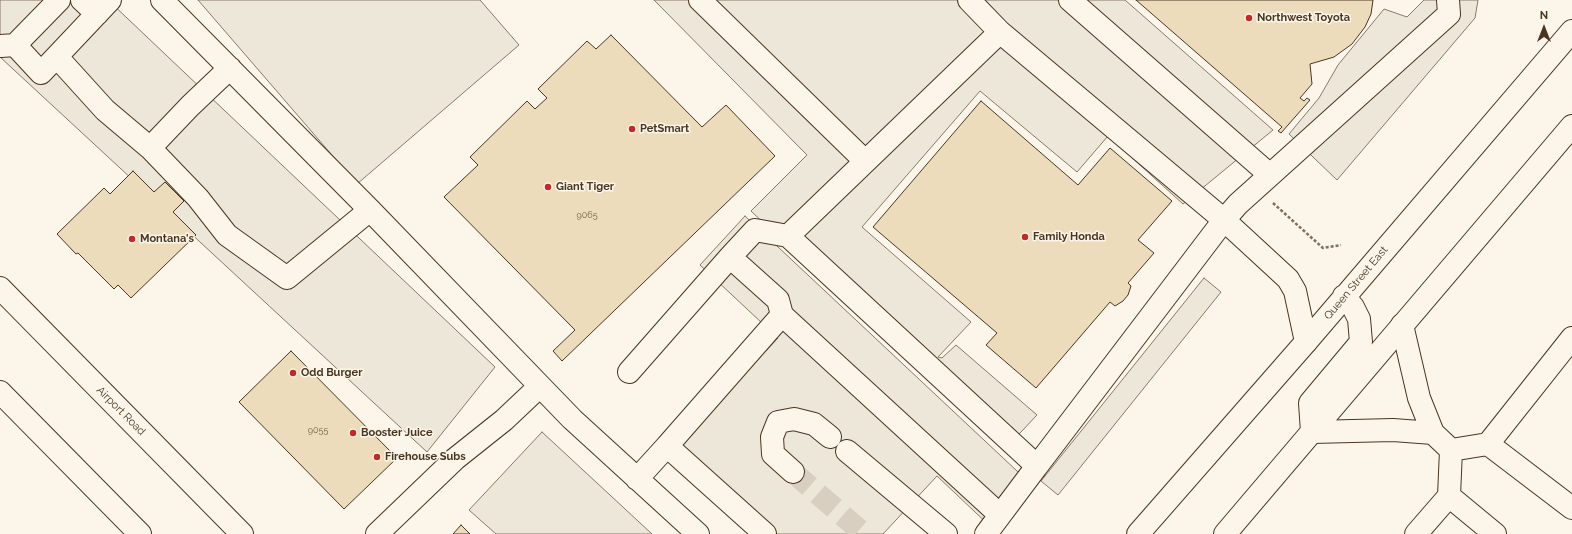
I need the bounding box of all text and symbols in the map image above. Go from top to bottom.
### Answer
north arrow [1524,8,1564,48]
text: N [1540,9,1548,22]
place label: Northwest Toyota [1257,11,1350,25]
marker: Northwest Toyota [1244,13,1254,23]
place label: PetSmart [640,122,689,136]
marker: PetSmart [627,124,637,134]
place label: Giant Tiger [556,180,614,194]
marker: Giant Tiger [543,182,553,192]
house number: 9065 [576,210,598,220]
place label: Family Honda [1033,230,1105,244]
place label: Montana's [140,232,194,246]
marker: Family Honda [1020,232,1030,242]
marker: Montana's [127,234,137,244]
street label: Queen Street East [1321,244,1391,322]
place label: Odd Burger [301,366,362,380]
marker: Odd Burger [288,368,298,378]
street label: Airport Road [94,384,148,438]
house number: 9055 [308,425,328,435]
place label: Booster Juice [361,426,433,440]
marker: Booster Juice [348,428,358,438]
place label: Firehouse Subs [385,450,466,464]
marker: Firehouse Subs [372,452,382,462]

